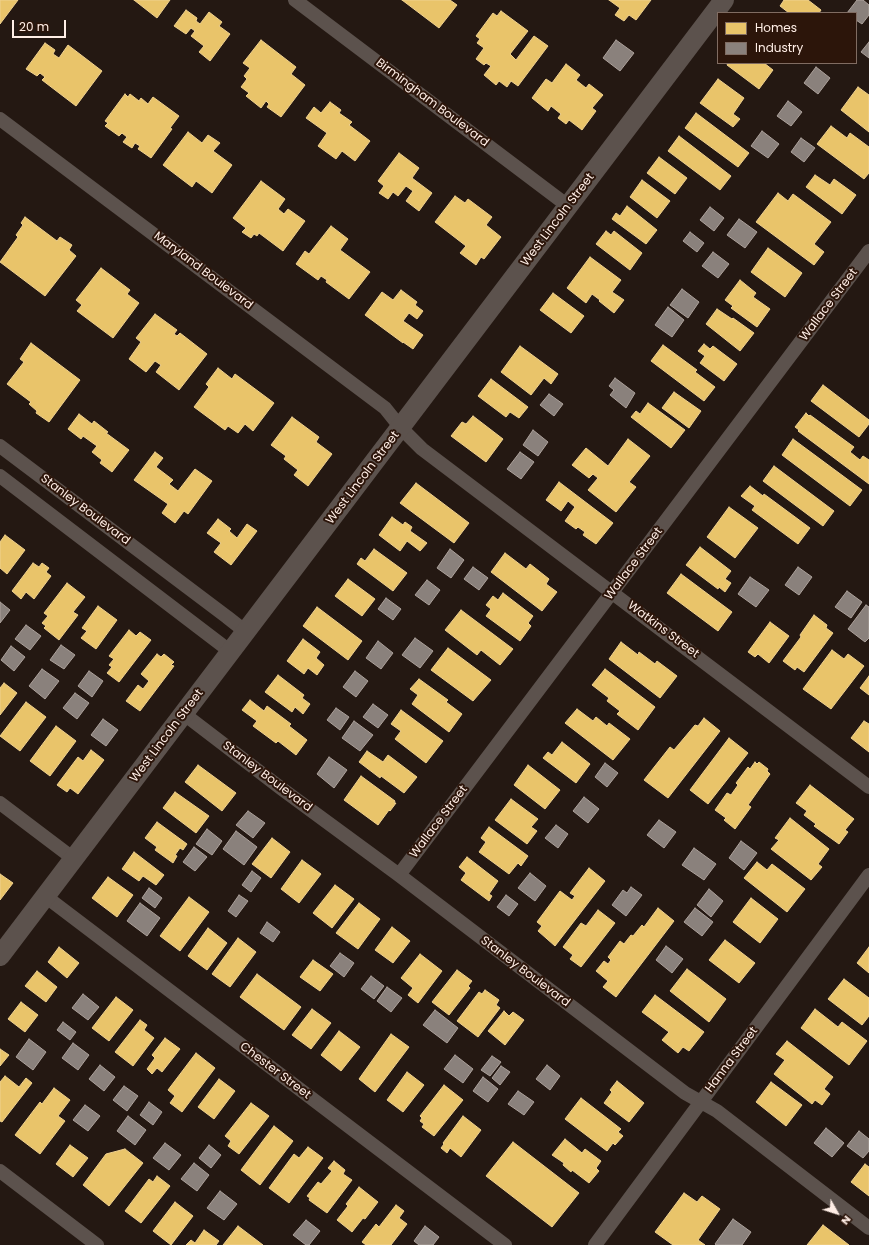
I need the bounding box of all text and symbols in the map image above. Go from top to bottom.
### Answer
scale bar [14,12,68,38]
legend [717,12,857,64]
text: 20 m [19,18,49,35]
text: Homes [755,19,797,36]
text: Industry [755,39,803,56]
street label: Birmingham Boulevard [373,56,491,150]
street label: West Lincoln Street [518,171,598,269]
street label: Maryland Boulevard [151,229,255,313]
street label: Wallace Street [797,266,861,344]
street label: West Lincoln Street [323,429,403,527]
street label: Stanley Boulevard [38,472,132,548]
street label: Wallace Street [602,525,666,603]
street label: Watkins Street [624,598,702,662]
street label: West Lincoln Street [127,687,207,785]
street label: Stanley Boulevard [220,739,314,815]
street label: Wallace Street [407,783,471,861]
street label: Stanley Boulevard [478,934,572,1010]
street label: Hanna Street [703,1024,761,1096]
street label: Chester Street [237,1040,313,1102]
north arrow [817,1193,857,1233]
text: N [838,1212,855,1229]

